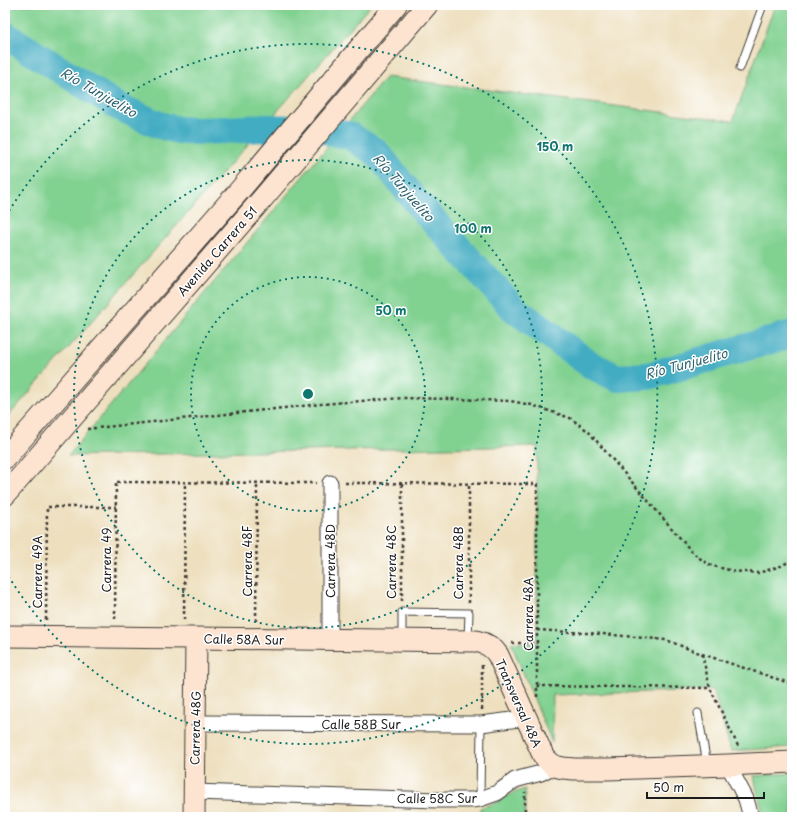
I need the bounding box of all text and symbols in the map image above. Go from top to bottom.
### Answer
water label: Río Tunjuelito [58,63,141,122]
text: 150 m [537,137,573,155]
water label: Río Tunjuelito [369,149,439,226]
street label: Avenida Carrera 51 [173,202,261,300]
text: 100 m [454,219,492,237]
text: 50 m [375,301,407,319]
water label: Río Tunjuelito [643,343,730,383]
centre of rings [301,387,315,401]
street label: Carrera 48D [321,524,339,598]
street label: Carrera 48F [238,525,256,597]
street label: Carrera 48C [382,525,400,599]
street label: Carrera 48B [449,527,467,599]
street label: Carrera 49 [97,528,115,592]
street label: Carrera 49A [28,536,46,608]
street label: Carrera 48A [519,577,537,651]
street label: Calle 58A Sur [203,629,285,649]
street label: Transversal 48A [491,656,547,750]
street label: Carrera 48G [185,691,205,765]
street label: Calle 58B Sur [321,715,401,733]
scale bar [647,774,764,800]
text: 50 m [653,778,684,796]
street label: Calle 58C Sur [397,789,478,807]

